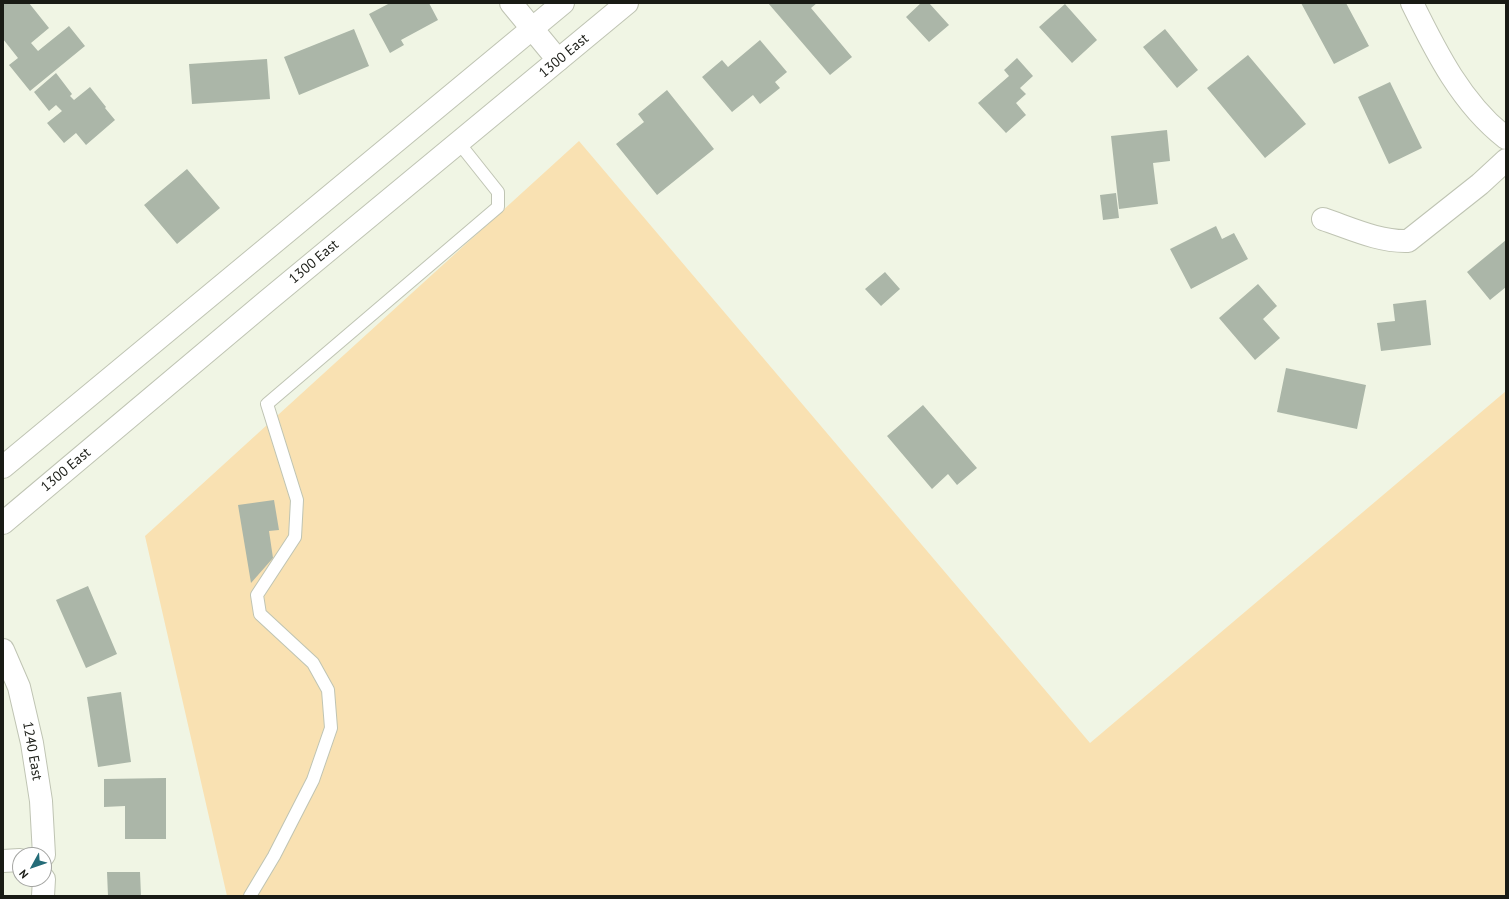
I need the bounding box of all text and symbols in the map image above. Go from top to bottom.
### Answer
street label: 1300 East [536,30,592,82]
street label: 1300 East [286,236,342,288]
street label: 1300 East [38,444,94,496]
street label: 1240 East [19,720,45,782]
north arrow [12,847,52,887]
text: N [16,867,31,881]

